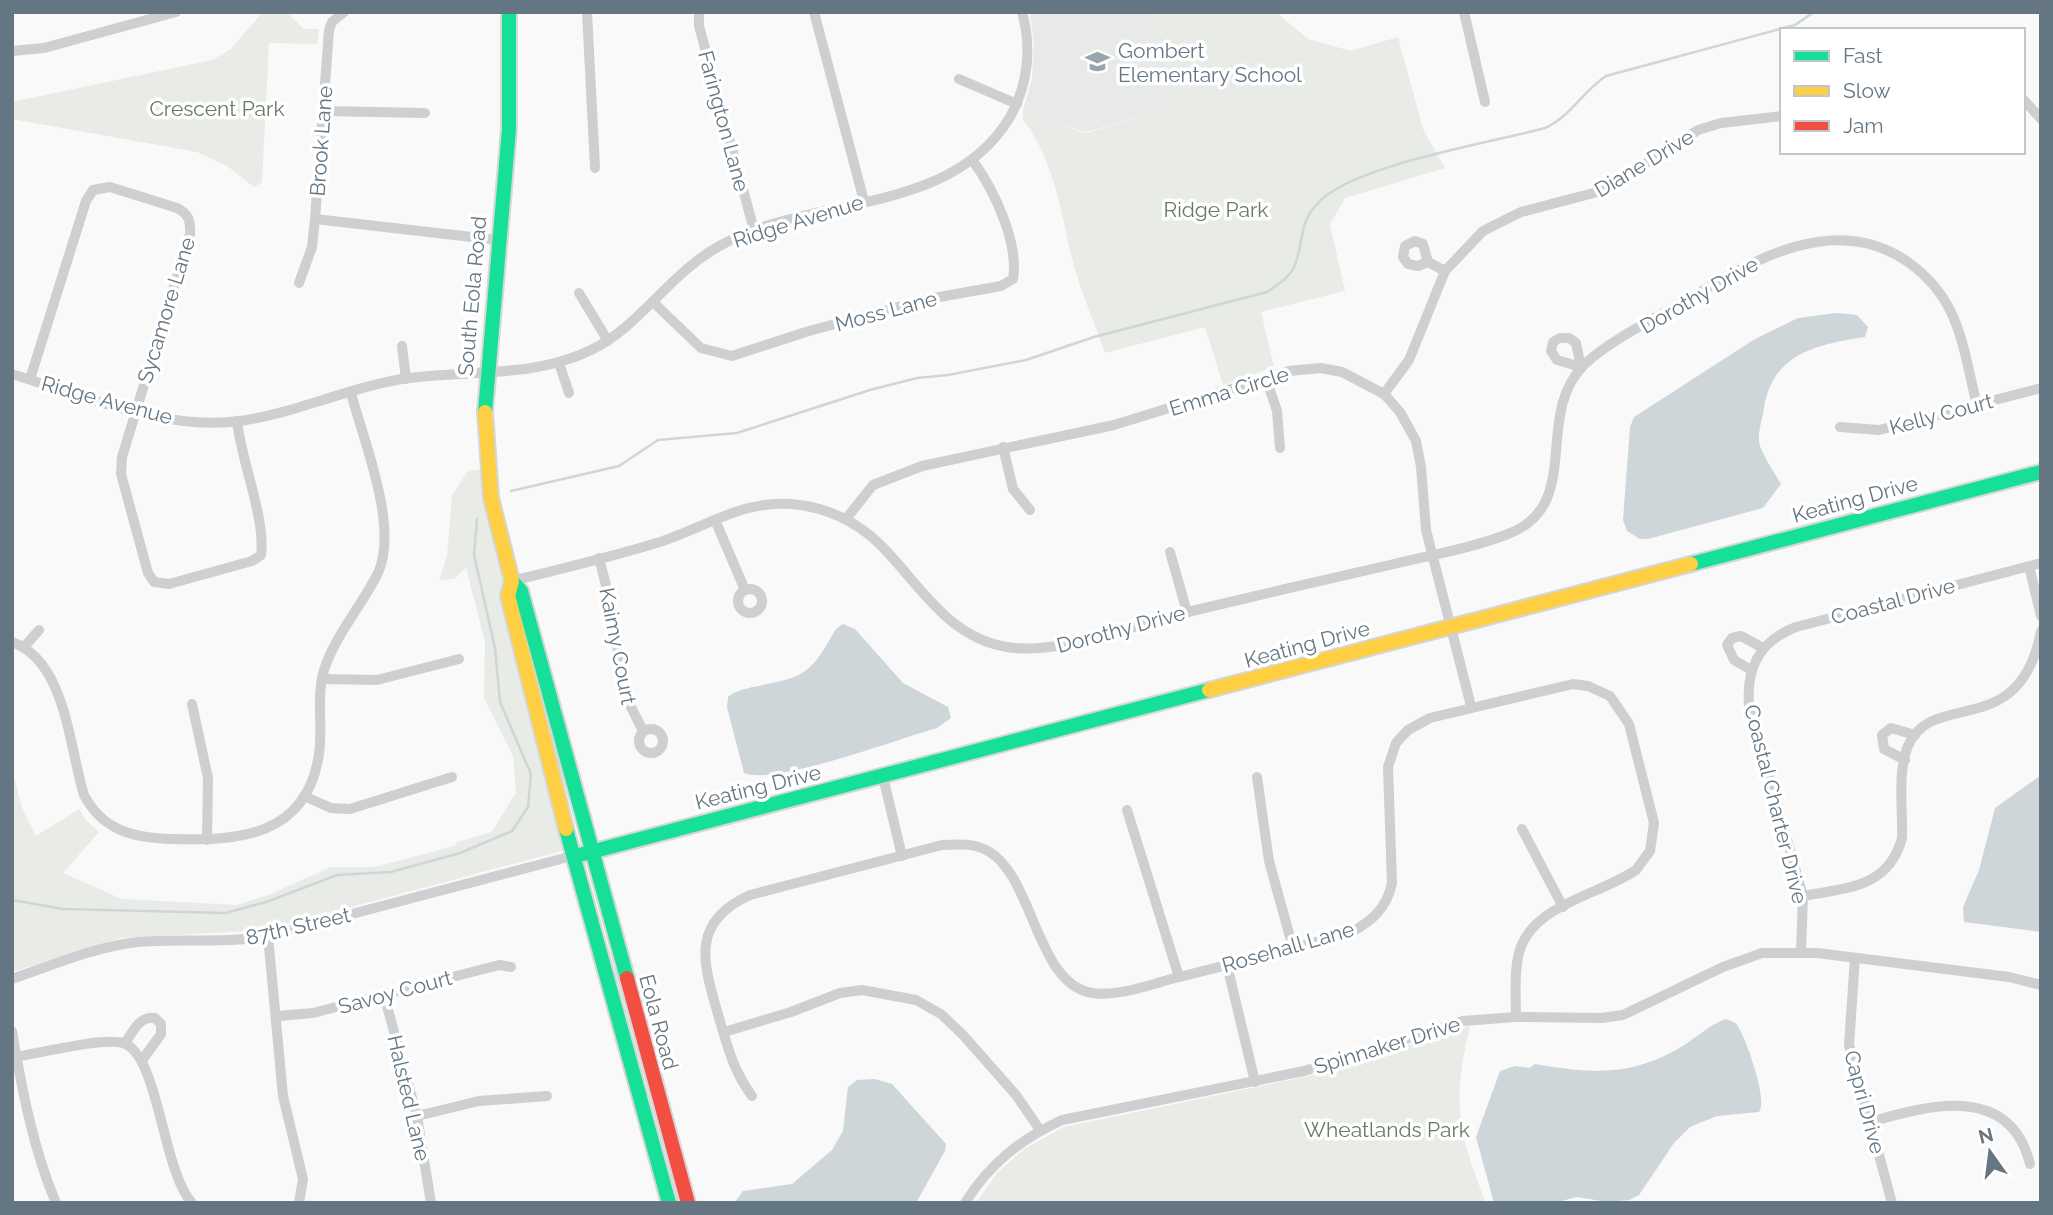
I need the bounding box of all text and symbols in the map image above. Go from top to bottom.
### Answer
legend [1780,28,2025,154]
place label: Gombert Elementary School [1118,38,1302,87]
text: Fast [1843,43,1883,68]
street label: Farington Lane [693,48,755,194]
school or university icon: Gombert Elementary School [1084,48,1112,76]
text: Slow [1843,78,1891,103]
street label: Brook Lane [305,85,337,197]
park label: Crescent Park [149,96,285,121]
text: Jam [1843,113,1884,138]
street label: Diane Drive [1590,124,1698,202]
street label: Ridge Avenue [730,189,866,253]
park label: Ridge Park [1164,197,1268,222]
street label: South Eola Road [453,215,491,377]
street label: Sycamore Lane [132,234,200,386]
street label: Dorothy Drive [1636,251,1762,339]
street label: Moss Lane [832,285,940,337]
street label: Emma Circle [1166,361,1292,421]
street label: Ridge Avenue [39,370,175,430]
street label: Kelly Court [1886,388,1996,440]
street label: Keating Drive [1790,470,1920,528]
street label: Coastal Drive [1828,572,1958,630]
street label: Kaimy Court [594,585,642,707]
street label: Dorothy Drive [1054,600,1188,658]
street label: Keating Drive [1242,615,1372,673]
street label: Coastal Charter Drive [1739,702,1813,906]
street label: Keating Drive [692,759,824,815]
street label: 87th Street [243,902,353,950]
street label: Rosehall Lane [1219,916,1357,978]
street label: Savoy Court [335,965,455,1019]
street label: Eola Road [634,972,684,1072]
street label: Spinnaker Drive [1311,1011,1463,1079]
street label: Halsted Lane [382,1033,436,1163]
street label: Capri Drive [1839,1047,1891,1157]
park label: Wheatlands Park [1304,1117,1470,1142]
north arrow [1955,1117,2025,1187]
text: N [1976,1123,1996,1148]

